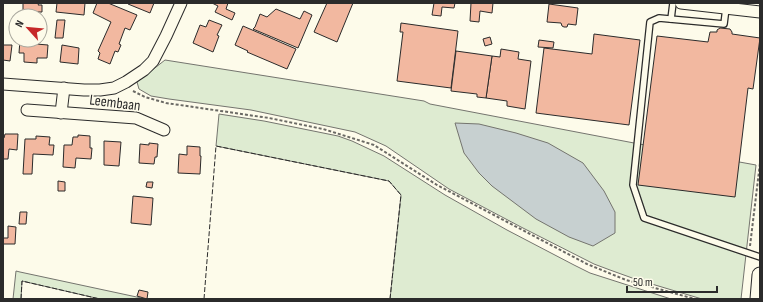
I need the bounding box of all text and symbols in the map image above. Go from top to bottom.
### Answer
north arrow [8,8,48,48]
text: N [12,18,27,29]
street label: Leembaan [88,90,142,116]
scale bar [627,268,717,294]
text: 50 m [633,275,653,290]

